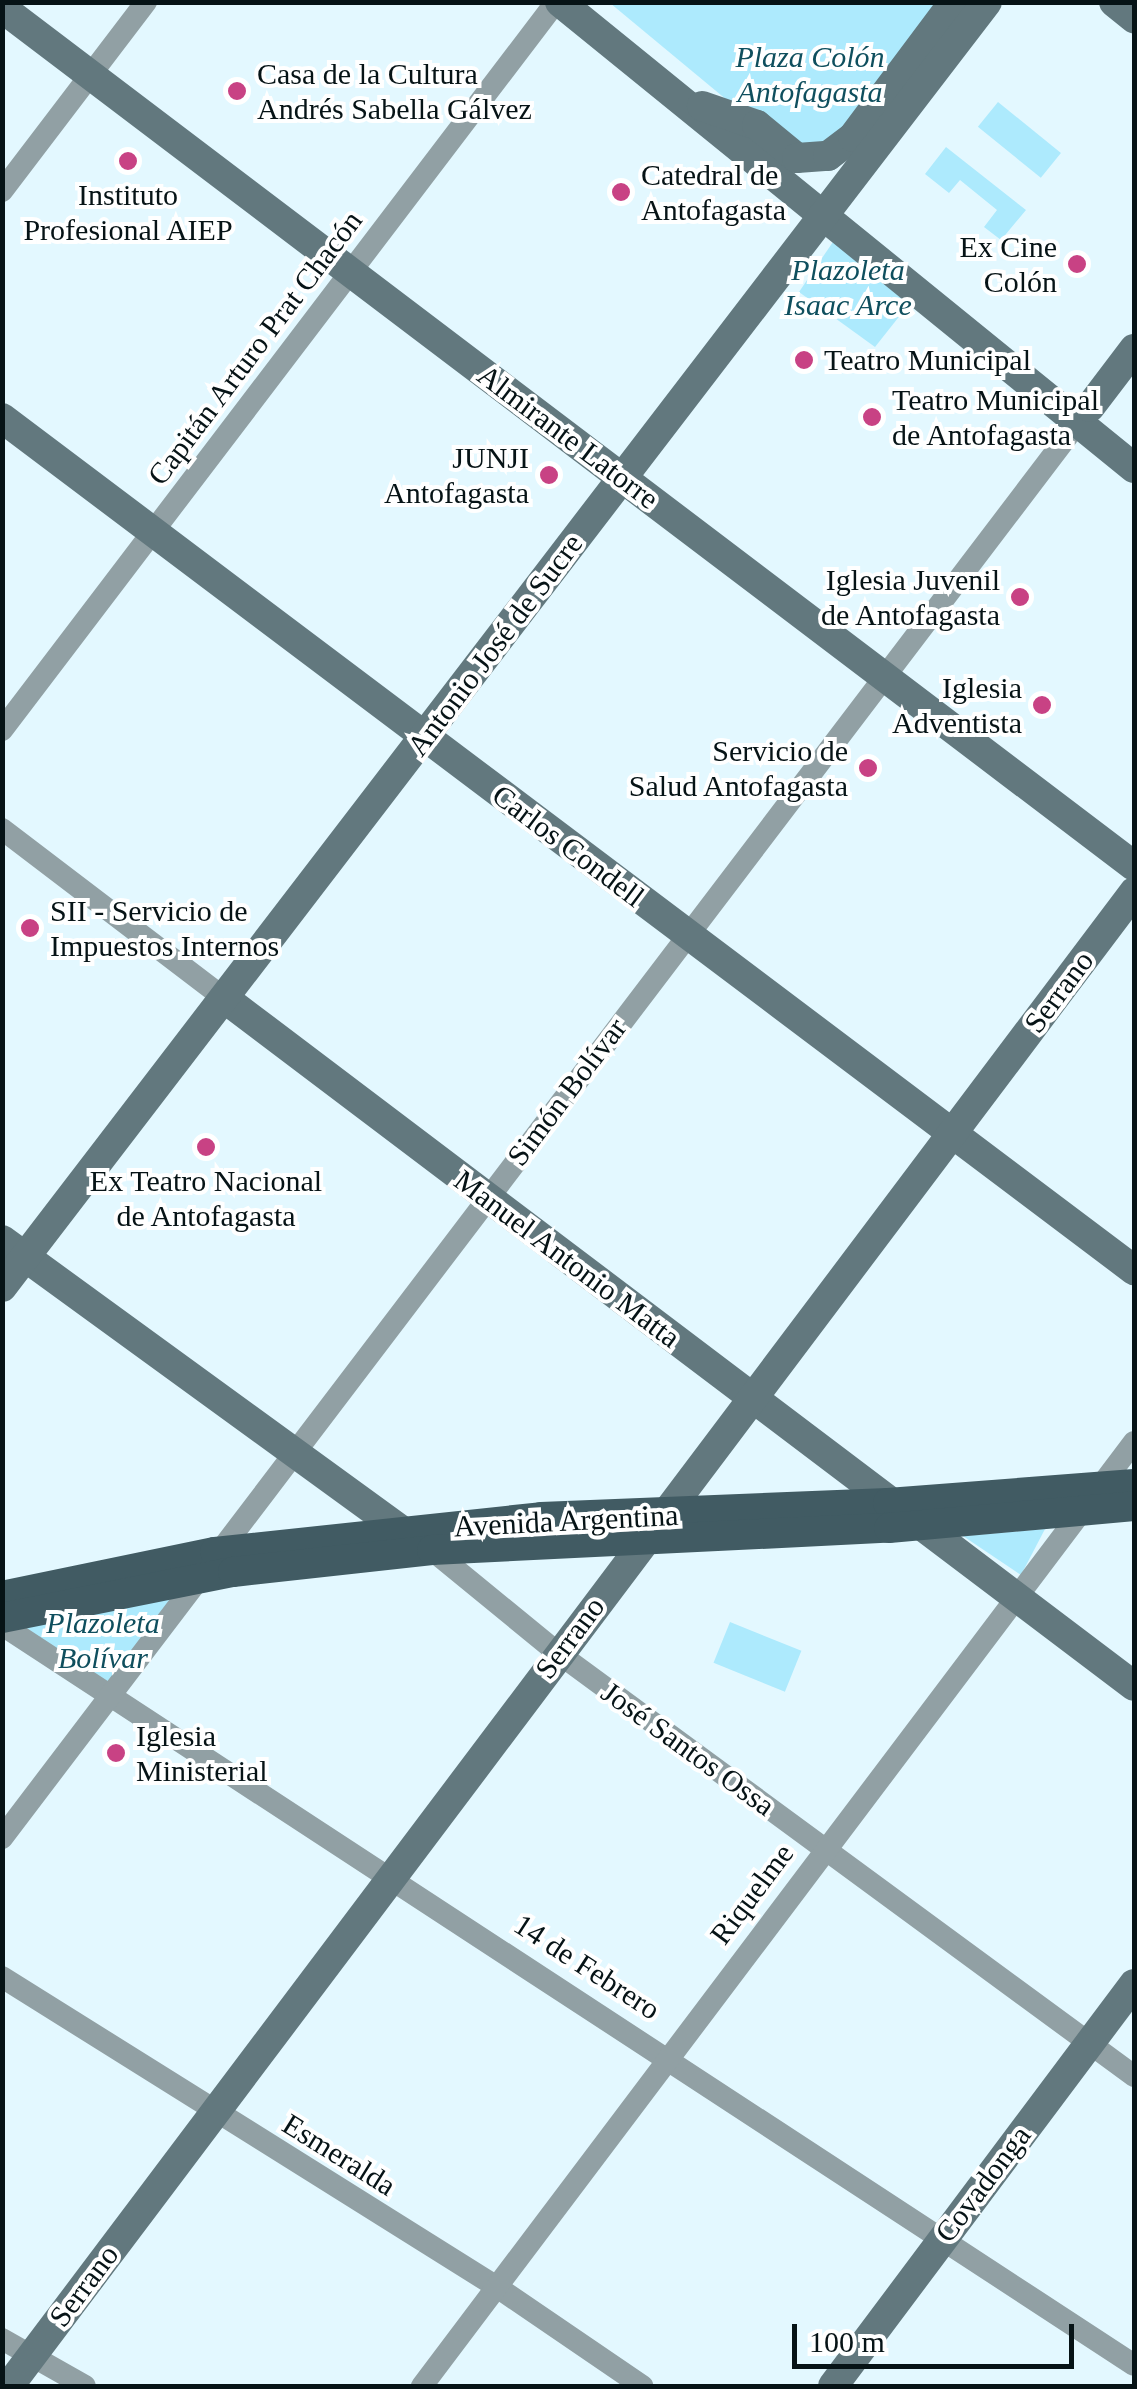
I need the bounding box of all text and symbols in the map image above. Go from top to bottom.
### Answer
park label: Plaza Colón Antofagasta [735,39,885,110]
place label: Casa de la Cultura Andrés Sabella Gálvez [257,56,532,126]
marker: Casa de la Cultura Andrés Sabella Gálvez [226,80,248,102]
marker: Instituto Profesional AIEP [117,150,139,172]
place label: Catedral de Antofagasta [641,157,786,228]
place label: Instituto Profesional AIEP [23,177,233,248]
marker: Catedral de Antofagasta [610,181,632,203]
street label: Capitán Arturo Prat Chacón [140,203,370,493]
place label: Ex Cine Colón [960,229,1057,300]
park label: Plazoleta Isaac Arce [784,252,912,322]
marker: Ex Cine Colón [1066,253,1088,275]
place label: Teatro Municipal [824,342,1031,378]
marker: Teatro Municipal [793,349,815,371]
street label: Almirante Latorre [470,357,666,517]
place label: Teatro Municipal de Antofagasta [892,382,1099,452]
marker: Teatro Municipal de Antofagasta [861,406,883,428]
place label: JUNJI Antofagasta [384,440,529,510]
marker: JUNJI Antofagasta [538,464,560,486]
street label: Antonio José de Sucre [400,527,590,763]
place label: Iglesia Juvenil de Antofagasta [819,562,1000,632]
marker: Iglesia Juvenil de Antofagasta [1009,586,1031,608]
place label: Iglesia Adventista [892,670,1022,740]
marker: Iglesia Adventista [1031,694,1053,716]
place label: Servicio de Salud Antofagasta [627,733,848,804]
marker: Servicio de Salud Antofagasta [857,757,879,779]
street label: Carlos Condell [485,777,651,915]
place label: SII - Servicio de Impuestos Internos [50,893,279,964]
marker: SII - Servicio de Impuestos Internos [19,917,41,939]
street label: Serrano [1017,944,1101,1040]
street label: Simón Bolívar [500,1011,634,1173]
marker: Ex Teatro Nacional de Antofagasta [195,1136,217,1158]
street label: Manuel Antonio Matta [446,1162,688,1356]
place label: Ex Teatro Nacional de Antofagasta [90,1163,322,1234]
street label: Avenida Argentina [452,1497,680,1545]
street label: Serrano [528,1590,612,1686]
park label: Plazoleta Bolívar [46,1605,160,1676]
street label: José Santos Ossa [594,1674,782,1824]
place label: Iglesia Ministerial [136,1718,268,1788]
marker: Iglesia Ministerial [105,1742,127,1764]
street label: Riquelme [703,1837,801,1951]
street label: 14 de Febrero [507,1907,667,2027]
street label: Esmeralda [276,2106,402,2204]
street label: Covadonga [928,2119,1038,2249]
street label: Serrano [42,2238,126,2334]
scale bar [797,2304,1080,2366]
text: 100 m [809,2325,885,2358]

